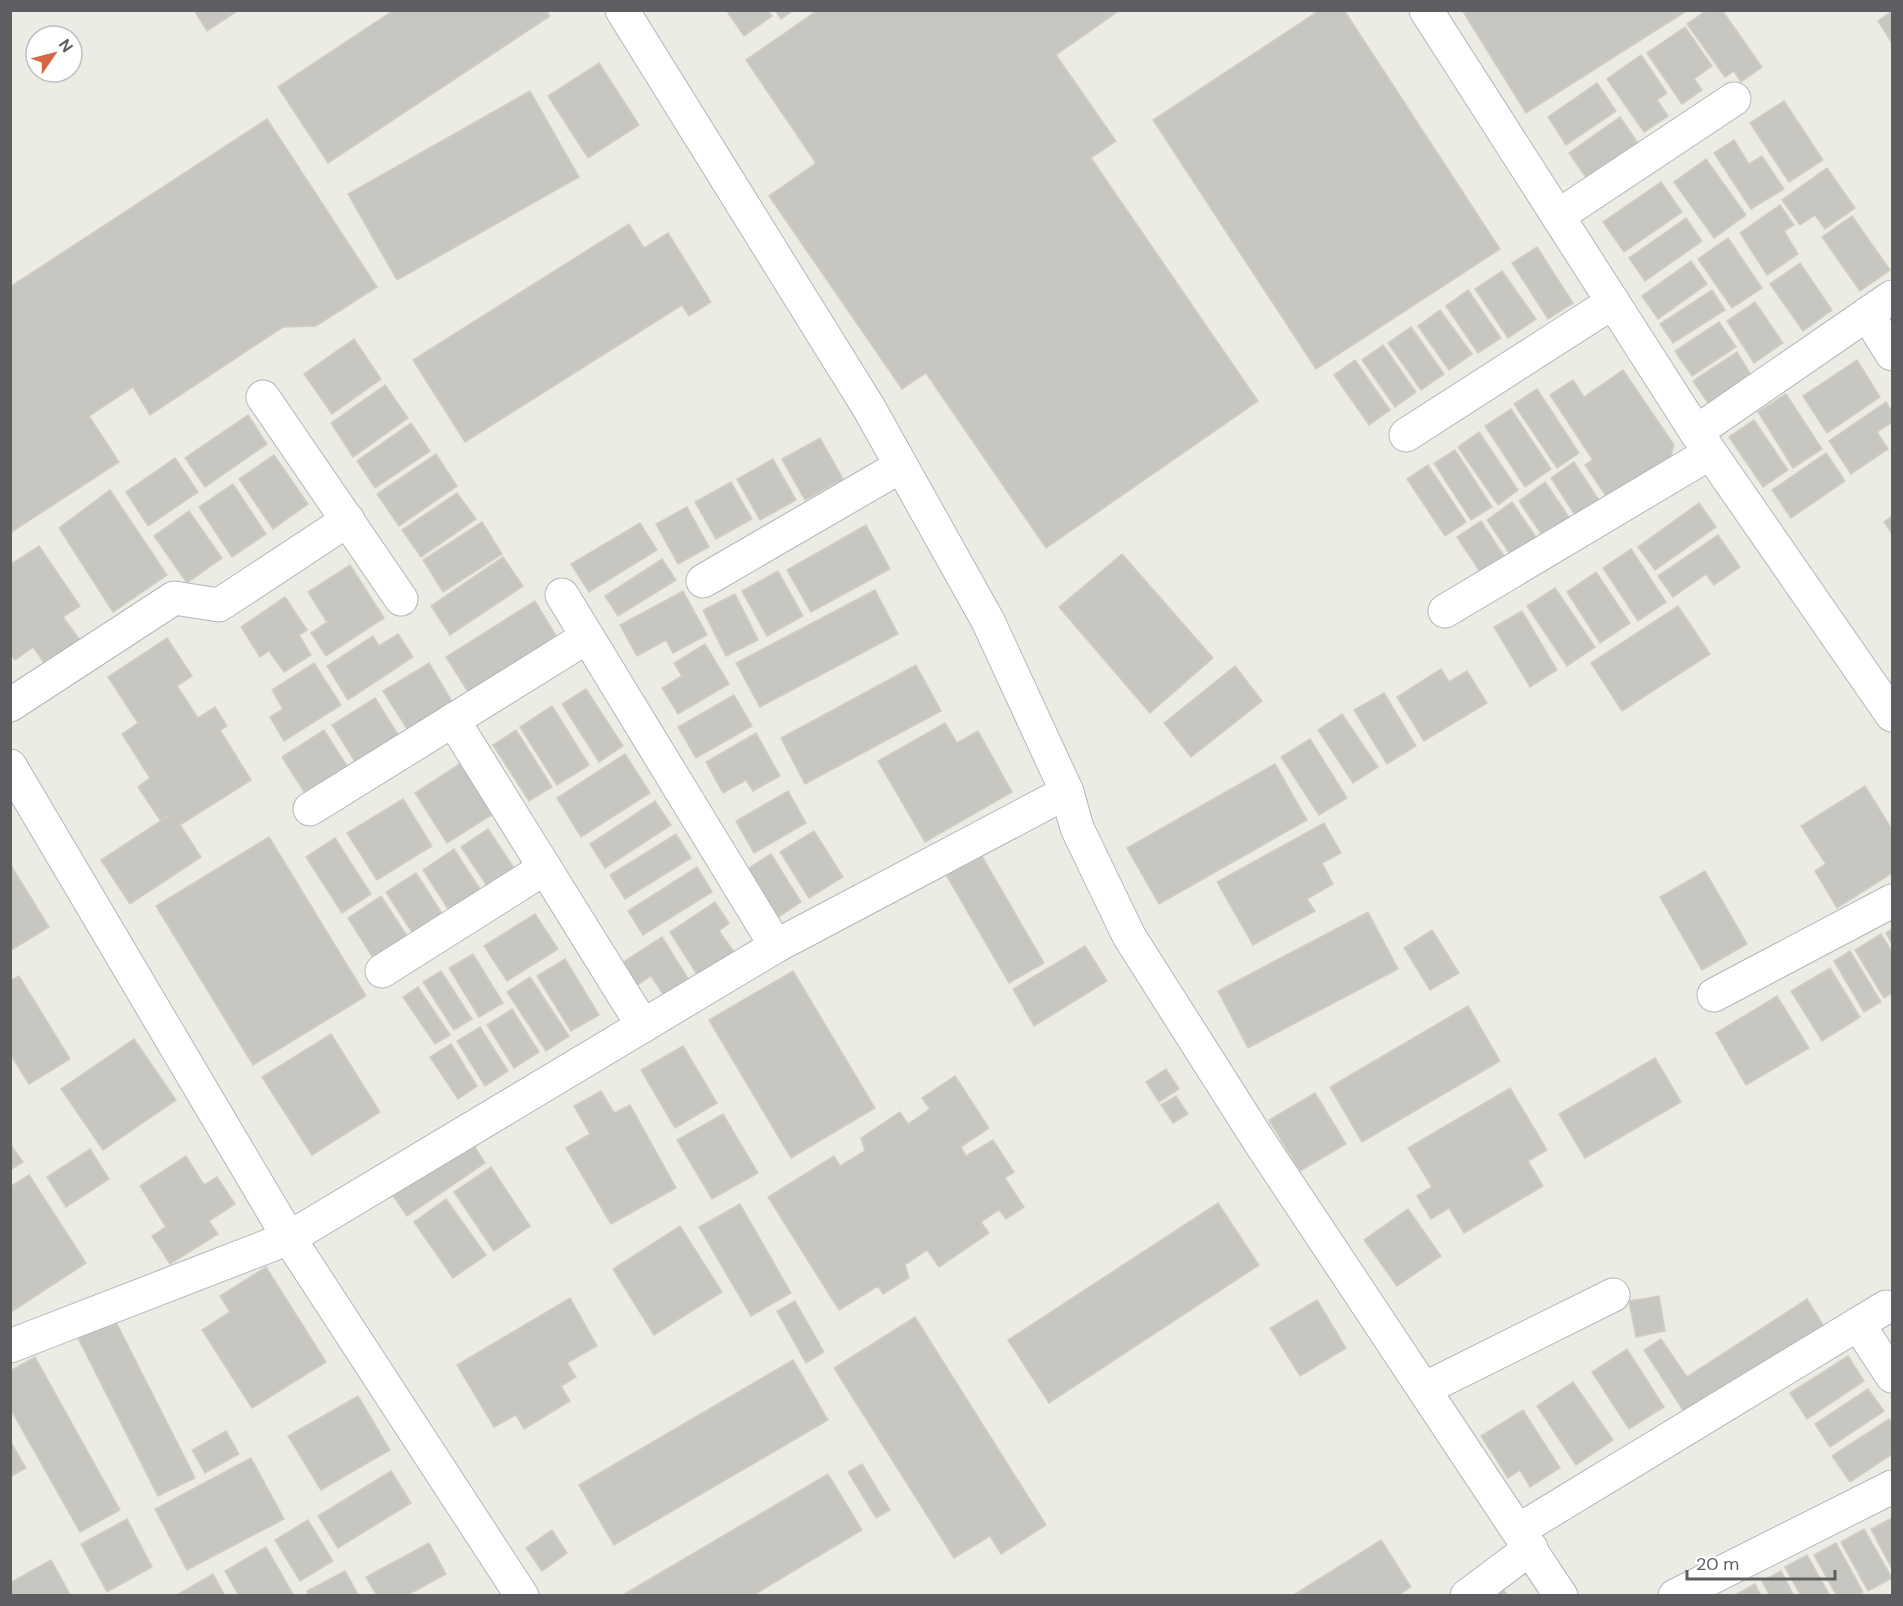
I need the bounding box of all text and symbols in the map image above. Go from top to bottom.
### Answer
north arrow [24,24,84,84]
text: N [54,35,78,56]
scale bar [1687,1543,1836,1581]
text: 20 m [1696,1552,1739,1576]

